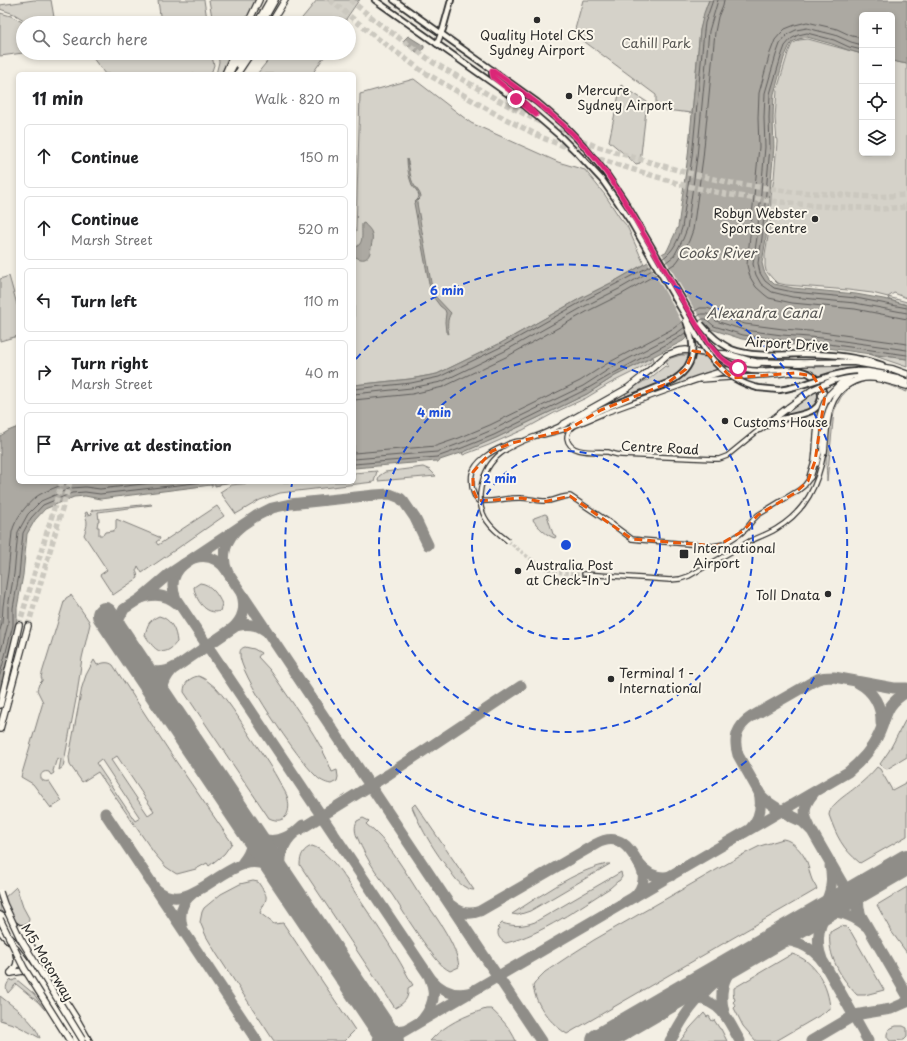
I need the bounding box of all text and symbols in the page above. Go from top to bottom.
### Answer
map controls [859,12,895,156]
button: + [859,12,895,48]
marker: Quality Hotel CKS Sydney Airport [532,15,542,25]
search box [16,16,356,60]
place label: Quality Hotel CKS Sydney Airport [480,25,594,59]
icon: search [30,27,52,49]
text: Search here [62,27,148,50]
park label: Cahill Park [621,33,691,52]
button: − [859,48,895,84]
place label: Mercure Sydney Airport [577,80,673,114]
button: locate [859,84,895,120]
text: 11 min [32,85,84,111]
text: Walk · 820 m [255,89,340,108]
route end [507,90,525,108]
marker: Mercure Sydney Airport [564,91,574,101]
button: layers [859,120,895,156]
icon: ahead [33,145,55,167]
text: Continue [71,145,139,168]
text: 150 m [300,147,339,166]
place label: Robyn Webster Sports Centre [713,203,808,237]
text: Continue [71,207,139,230]
marker: Robyn Webster Sports Centre [810,214,820,224]
icon: ahead [33,217,55,239]
text: 520 m [297,219,339,238]
text: Marsh Street [71,230,153,249]
water label: Cooks River [678,242,758,263]
text: 6 min [430,281,464,299]
icon: left [33,289,55,311]
text: Turn left [71,289,137,312]
text: 110 m [304,291,339,310]
water label: Alexandra Canal [707,302,824,323]
street label: Airport Drive [745,331,829,355]
text: Turn right [71,351,148,374]
route start [729,359,747,377]
icon: right [33,361,55,383]
text: 40 m [305,363,339,382]
text: Marsh Street [71,374,153,393]
text: 4 min [417,403,451,421]
place label: Customs House [733,412,828,431]
marker: Customs House [720,416,730,426]
icon: arrive [33,433,55,455]
text: Arrive at destination [71,433,232,456]
street label: Centre Road [621,435,700,459]
text: 2 min [483,469,517,487]
centre of rings [559,538,573,552]
place label: International Airport [693,538,776,572]
marker: International Airport [678,548,690,560]
place label: Australia Post at Check-In J [526,555,613,589]
marker: Australia Post at Check-In J [513,566,523,576]
place label: Toll Dnata [756,585,821,604]
marker: Toll Dnata [823,589,833,599]
place label: Terminal 1 - International [619,663,702,697]
marker: Terminal 1 - International [606,674,616,684]
street label: M5 Motorway [17,920,79,1004]

